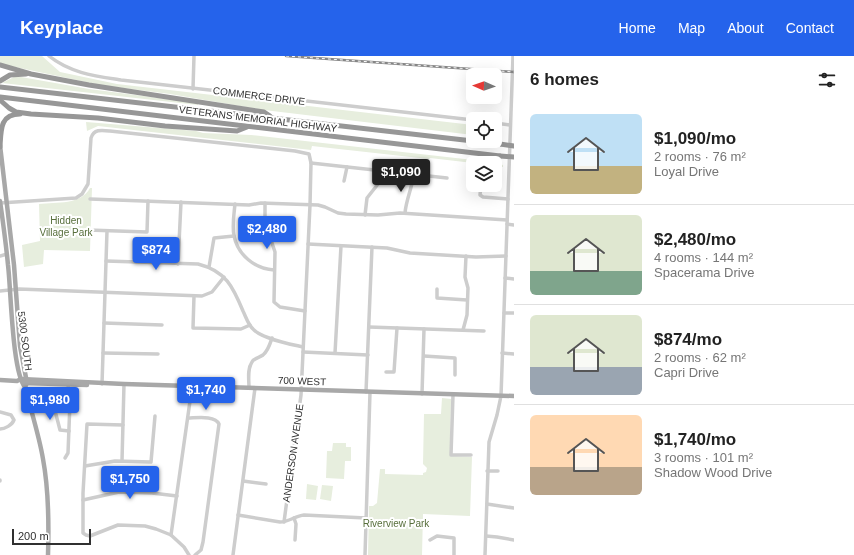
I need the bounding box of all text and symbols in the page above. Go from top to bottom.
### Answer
text: Keyplace [20,17,103,38]
text: Home [619,20,656,36]
text: Map [678,20,705,36]
text: About [727,20,764,36]
text: Contact [786,20,834,36]
north arrow [466,68,502,104]
map controls [466,68,502,192]
icon: filters [816,69,838,91]
text: 6 homes [530,70,599,89]
street label: COMMERCE DRIVE [212,85,306,107]
street label: VETERANS MEMORIAL HIGHWAY [178,104,338,134]
button: locate [466,112,502,148]
text: $1,090/mo [654,129,736,148]
icon: home [562,130,610,178]
text: 2 rooms · 76 m² [654,149,746,164]
button: layers [466,156,502,192]
pin: $1,090 [368,159,434,193]
text: $1,090 [381,164,421,179]
text: Loyal Drive [654,164,719,179]
park label: Hidden Village Park [39,215,94,238]
pin: $2,480 [234,216,300,250]
text: $2,480 [247,221,287,236]
text: $2,480/mo [654,230,736,249]
icon: home [562,231,610,279]
pin: $874 [132,237,180,271]
text: $874 [142,242,170,257]
text: 4 rooms · 144 m² [654,250,753,265]
text: Spacerama Drive [654,265,754,280]
street label: 5300 SOUTH [16,311,34,371]
text: $874/mo [654,330,722,349]
icon: home [562,331,610,379]
text: 2 rooms · 62 m² [654,350,746,365]
text: Capri Drive [654,365,719,380]
street label: 700 WEST [278,375,326,387]
pin: $1,740 [173,377,239,411]
text: $1,740 [186,382,226,397]
pin: $1,980 [17,387,83,421]
text: $1,980 [30,392,70,407]
street label: ANDERSON AVENUE [281,403,305,503]
text: $1,740/mo [654,430,736,449]
icon: home [562,431,610,479]
text: 3 rooms · 101 m² [654,450,753,465]
text: Shadow Wood Drive [654,465,772,480]
pin: $1,750 [97,466,163,500]
text: $1,750 [110,471,150,486]
park label: Riverview Park [363,518,430,529]
scale bar [12,527,91,546]
text: 200 m [18,530,49,542]

